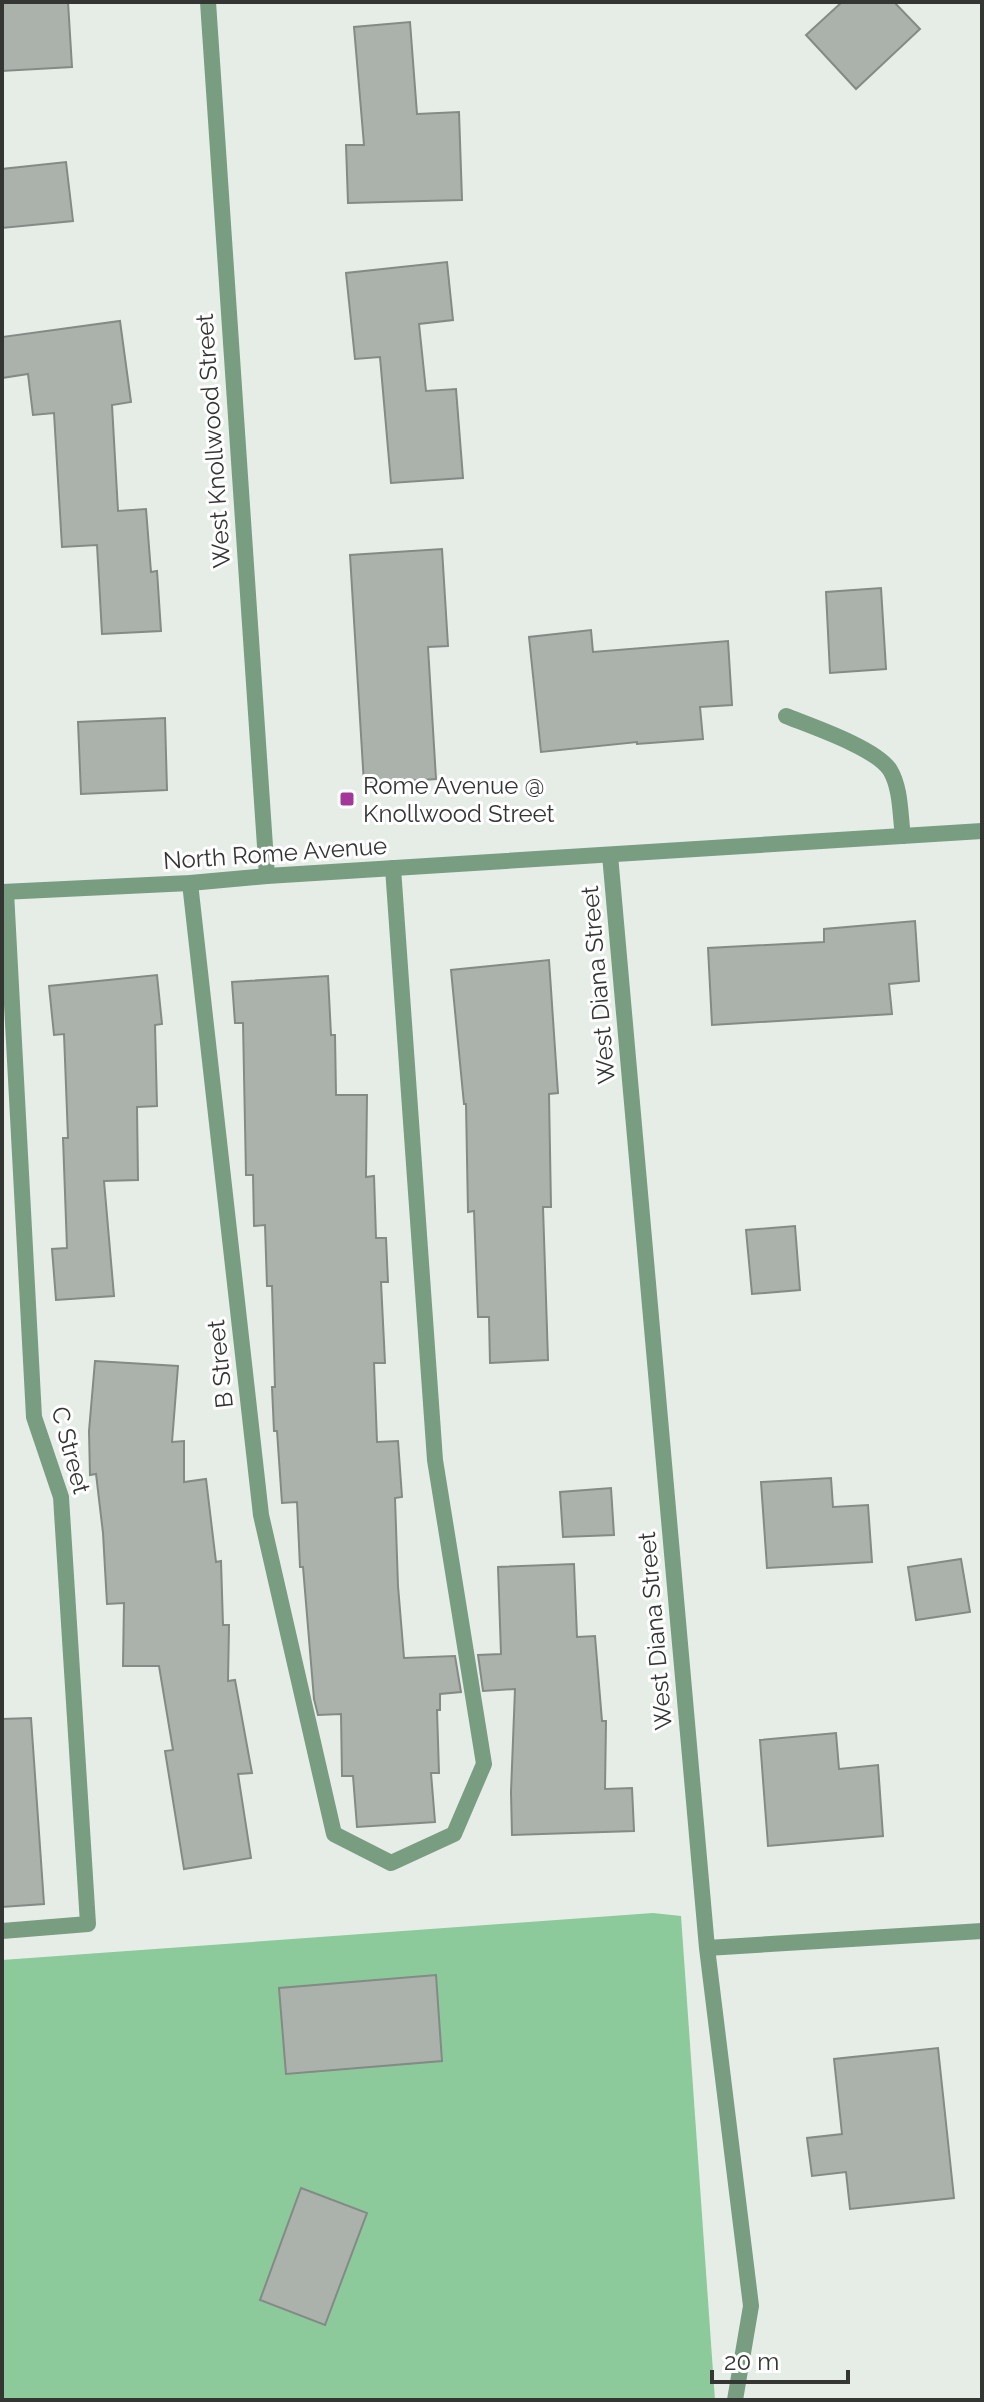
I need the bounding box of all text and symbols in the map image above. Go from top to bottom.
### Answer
street label: West Knollwood Street [190,313,236,569]
place label: Rome Avenue @ Knollwood Street [363,771,555,828]
marker: Rome Avenue @ Knollwood Street [338,790,356,808]
street label: North Rome Avenue [162,831,388,875]
street label: West Diana Street [575,885,621,1085]
street label: B Street [201,1318,239,1410]
street label: C Street [45,1403,97,1497]
street label: West Diana Street [632,1531,678,1731]
scale bar [712,2334,848,2384]
text: 20 m [724,2347,779,2376]

